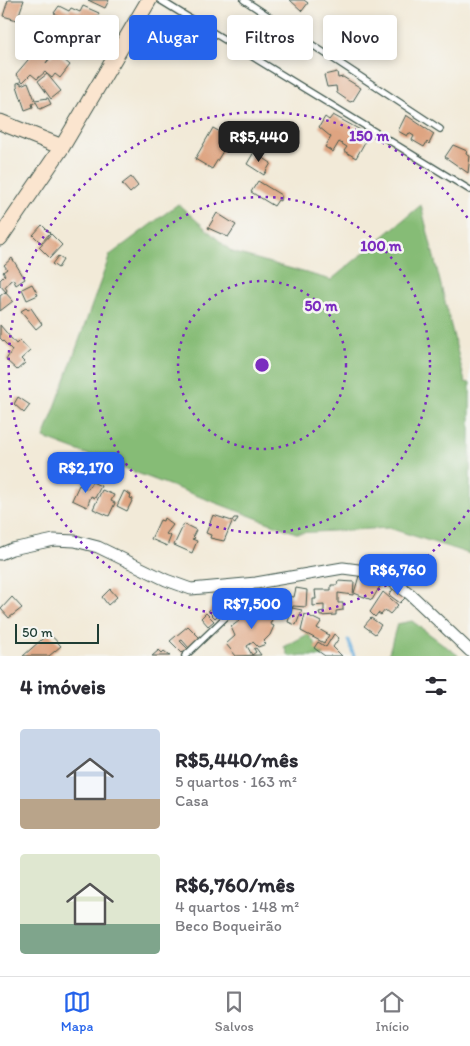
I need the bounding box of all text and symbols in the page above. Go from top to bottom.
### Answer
chip: Comprar [15,15,119,60]
chip: Alugar [129,15,217,60]
chip: Filtros [227,15,313,60]
chip: Novo [323,15,397,60]
pin: R$5,440 [213,120,305,163]
text: R$5,440 [229,127,289,146]
text: 150 m [349,127,389,145]
text: 100 m [360,237,402,255]
text: 50 m [304,297,338,315]
centre of rings [253,356,271,374]
pin: R$2,170 [40,452,132,494]
text: R$2,170 [58,458,114,477]
pin: R$6,760 [352,554,444,596]
text: R$6,760 [370,560,426,579]
pin: R$7,500 [206,588,298,630]
text: R$7,500 [223,594,281,613]
scale bar [15,621,99,644]
text: 50 m [22,624,53,641]
icon: filters [422,672,450,700]
text: 4 imóveis [20,674,106,699]
text: R$5,440/mês [175,747,298,772]
icon: home [60,749,120,809]
text: 5 quartos · 163 m² [175,772,297,791]
text: Casa [175,791,209,810]
text: R$6,760/mês [175,872,295,897]
icon: home [60,874,120,934]
text: 4 quartos · 148 m² [175,897,299,916]
text: Beco Boqueirão [175,916,282,935]
tab: Mapa [61,988,93,1035]
tab: Salvos [215,988,254,1035]
tab: Início [375,988,409,1035]

